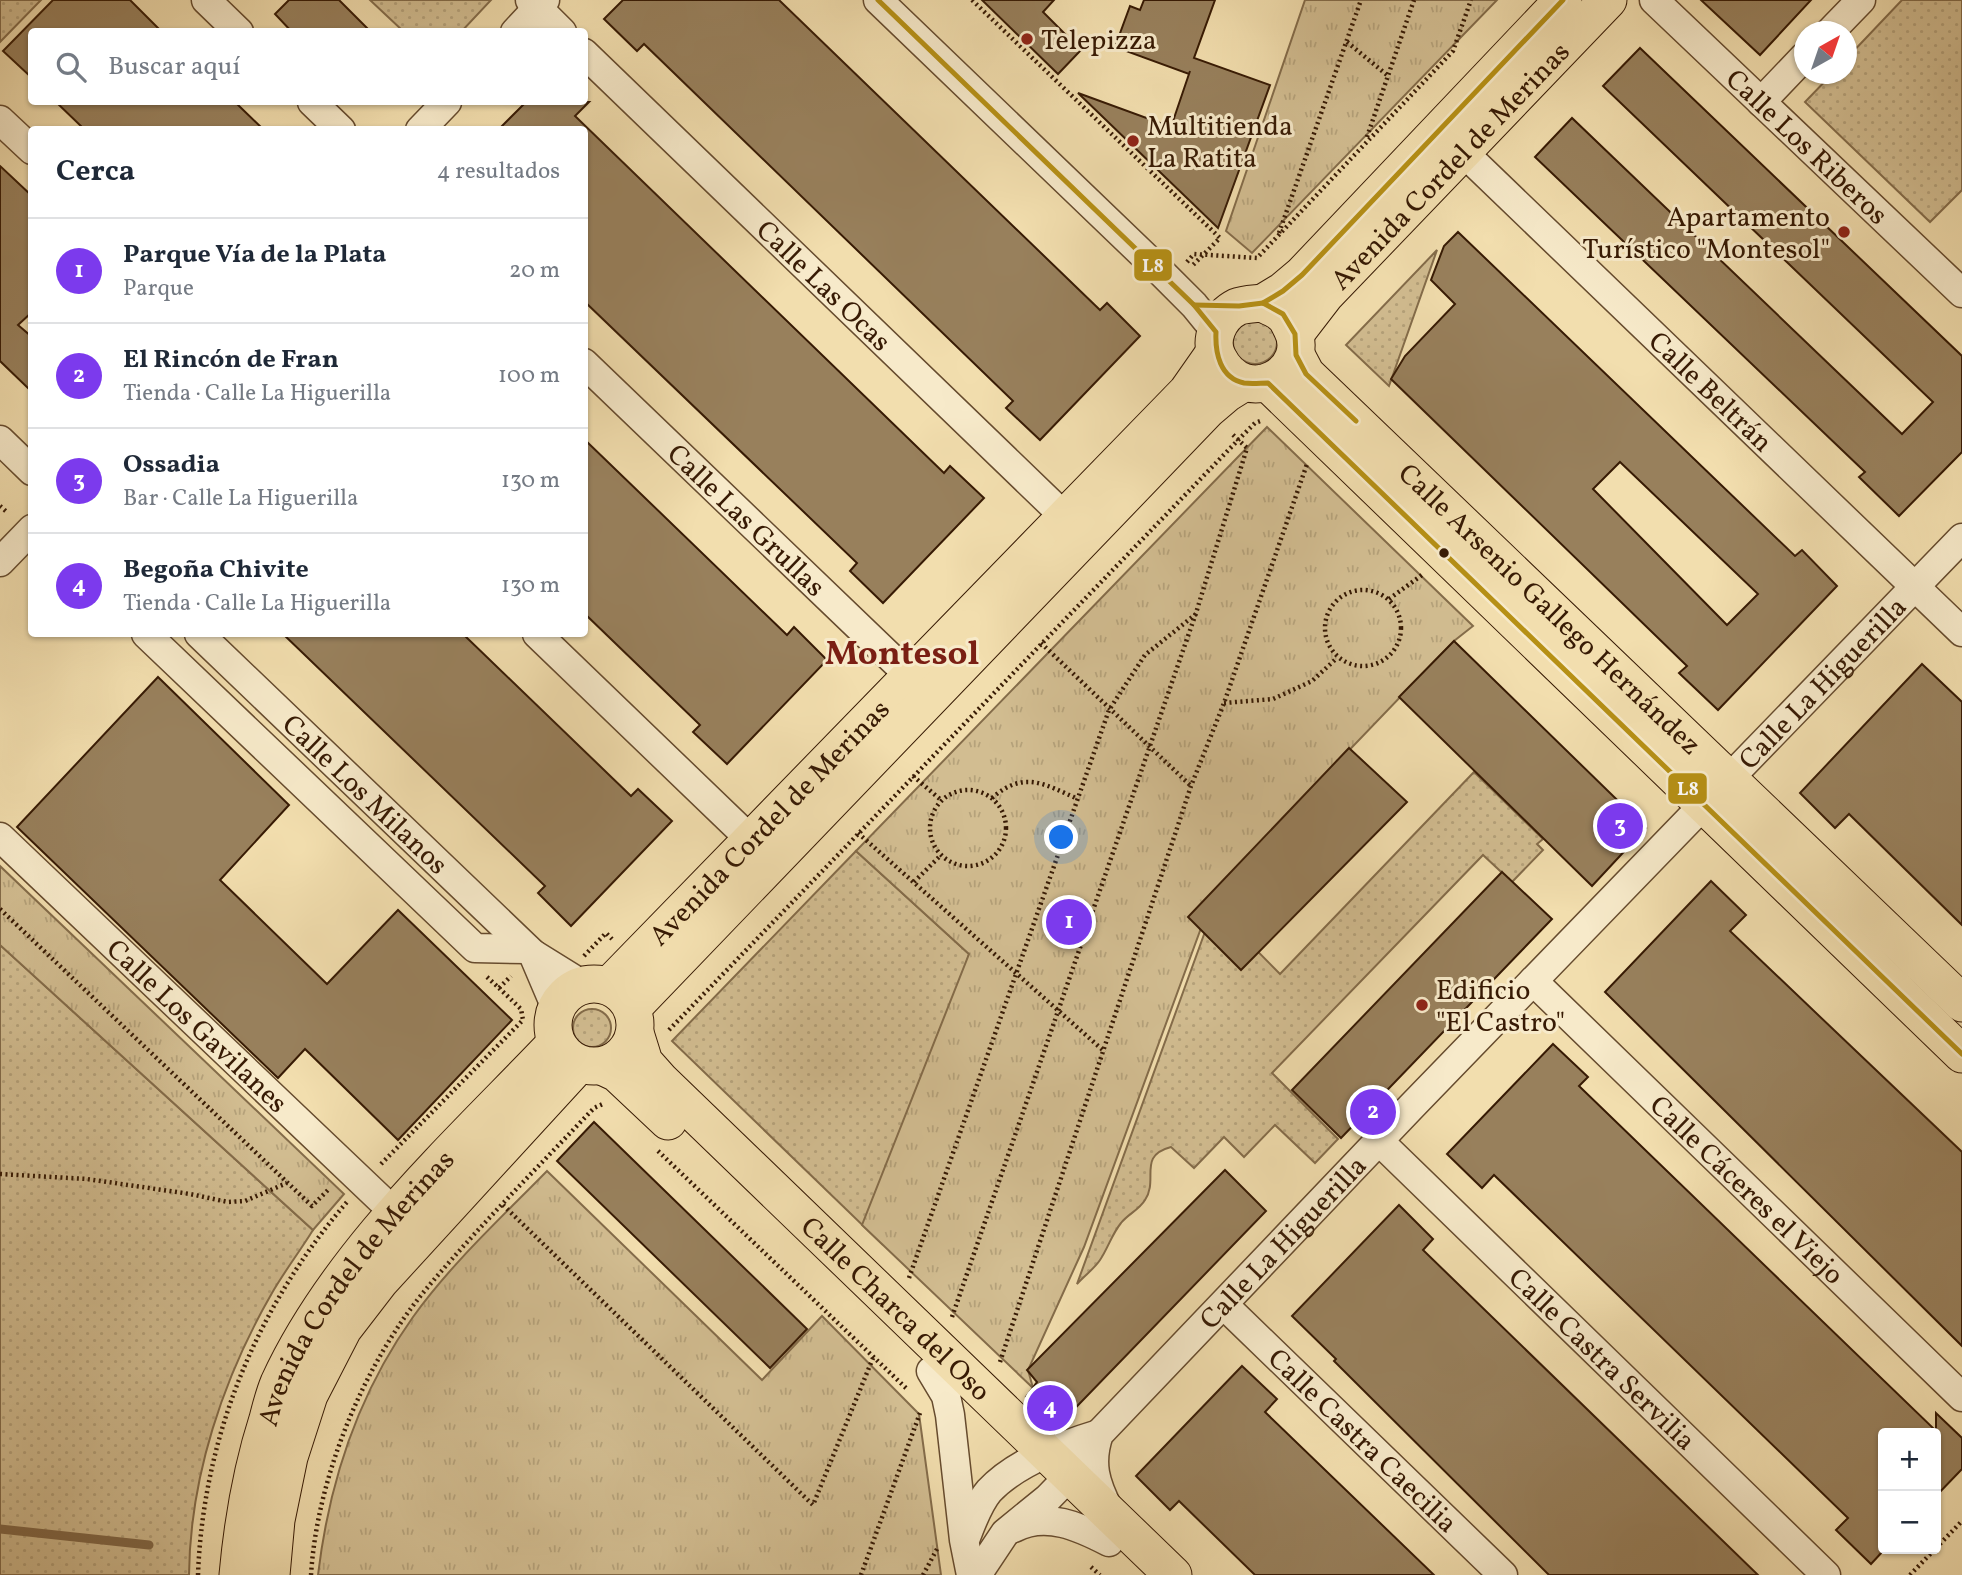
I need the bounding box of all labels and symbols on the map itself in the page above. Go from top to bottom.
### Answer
north arrow [1794,21,1857,84]
place label: Telepizza [1041,22,1157,61]
marker: Telepizza [1019,31,1035,47]
street label: Avenida Cordel de Merinas [1323,34,1580,300]
street label: Calle Los Riberos [1716,61,1896,235]
place label: Multitienda La Ratita [1147,108,1293,179]
marker: Multitienda La Ratita [1125,133,1141,149]
place label: Apartamento Turístico "Montesol" [1582,199,1830,270]
street label: Calle Las Ocas [746,212,899,361]
marker: Apartamento Turístico "Montesol" [1836,224,1852,240]
line badge: L8 [1133,248,1173,282]
text: L8 [1142,254,1164,280]
street label: Calle Beltrán [1639,323,1781,462]
street label: Calle Las Grullas [658,436,833,607]
street label: Calle Arsenio Gallego Hernández [1389,455,1709,765]
unlabelled marker [1437,546,1451,560]
street label: Calle La Higuerilla [1731,589,1917,779]
district label: Montesol [825,631,979,679]
street label: Avenida Cordel de Merinas [641,692,900,956]
street label: Calle Los Milanos [272,707,456,885]
line badge: L8 [1667,772,1708,805]
text: L8 [1677,777,1699,803]
pin: 3 [1597,800,1643,852]
your location [1044,820,1078,854]
pin: 1 [1046,896,1092,948]
street label: Calle Los Gavilanes [97,931,295,1123]
place label: Edificio "El Castro" [1436,972,1565,1043]
marker: Edificio "El Castro" [1414,997,1430,1013]
pin: 2 [1350,1086,1396,1138]
street label: Calle Cáceres el Viejo [1640,1087,1852,1295]
street label: Avenida Cordel de Merinas [250,1142,465,1431]
street label: Calle La Higuerilla [1192,1148,1377,1339]
street label: Calle Charca del Oso [791,1209,999,1411]
street label: Calle Castra Servilia [1499,1260,1704,1460]
street label: Calle Castra Caecilia [1258,1341,1465,1543]
pin: 4 [1027,1382,1073,1434]

